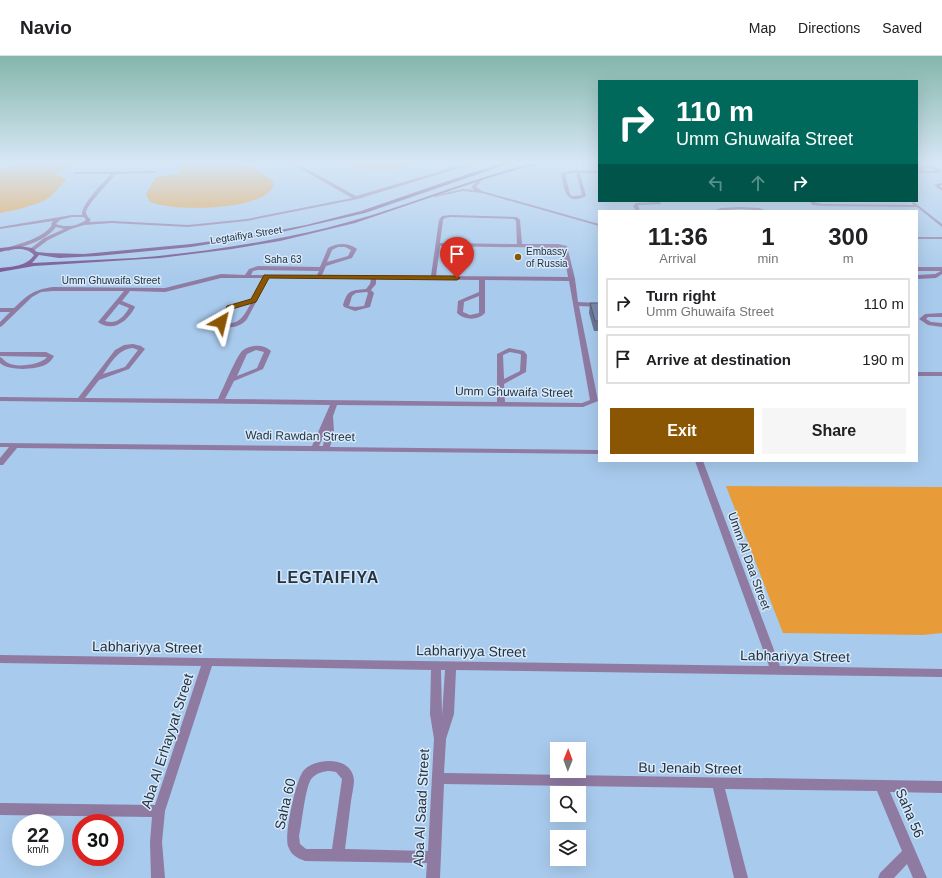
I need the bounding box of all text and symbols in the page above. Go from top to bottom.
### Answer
text: Navio [20,17,72,38]
text: Map [749,20,776,36]
text: Directions [798,20,860,36]
text: Saved [882,20,922,36]
icon: right [610,96,662,148]
text: 110 m [676,96,754,127]
text: Umm Ghuwaifa Street [676,129,853,149]
icon: left [705,172,727,194]
icon: ahead [747,172,769,194]
icon: right [789,172,811,194]
text: 11:36 [648,223,708,250]
text: 1 [761,223,775,250]
text: 300 [828,223,868,250]
street label: Legtaifiya Street [209,224,283,246]
pin [440,237,474,278]
icon: arrive [446,243,468,265]
place label: Embassy of Russia [526,246,568,269]
text: Arrival [659,251,696,266]
text: min [758,251,778,266]
text: m [843,251,854,266]
marker: Embassy of Russia [513,252,523,262]
street label: Saha 63 [264,254,302,265]
street label: Umm Ghuwaifa Street [62,275,160,286]
text: Turn right [646,287,716,304]
icon: right [612,292,634,314]
text: 110 m [863,295,904,312]
position arrow [200,301,242,343]
text: Umm Ghuwaifa Street [646,304,774,319]
icon: arrive [612,348,634,370]
text: Arrive at destination [646,351,791,368]
text: 190 m [862,351,904,368]
street label: Umm Ghuwaifa Street [455,384,574,400]
button: Exit [610,408,754,454]
button: Share [762,408,906,454]
street label: Wadi Rawdan Street [245,428,356,444]
street label: Umm Al Daa Street [725,510,773,612]
district label: LEGTAIFIYA [277,569,379,586]
street label: Labhariyya Street [92,638,202,656]
street label: Labhariyya Street [416,642,526,660]
street label: Labhariyya Street [740,647,850,665]
street label: Aba Al Erhayyat Street [138,671,196,810]
north arrow [550,742,586,778]
map controls [550,742,586,866]
street label: Aba Al Saad Street [410,748,432,867]
street label: Bu Jenaib Street [638,759,742,777]
street label: Saha 60 [271,777,299,831]
button: search [550,786,586,822]
street label: Saha 56 [892,786,928,840]
speed limit sign: 30 [72,814,124,866]
text: 22 [27,824,49,846]
button: layers [550,830,586,866]
text: km/h [27,844,49,855]

